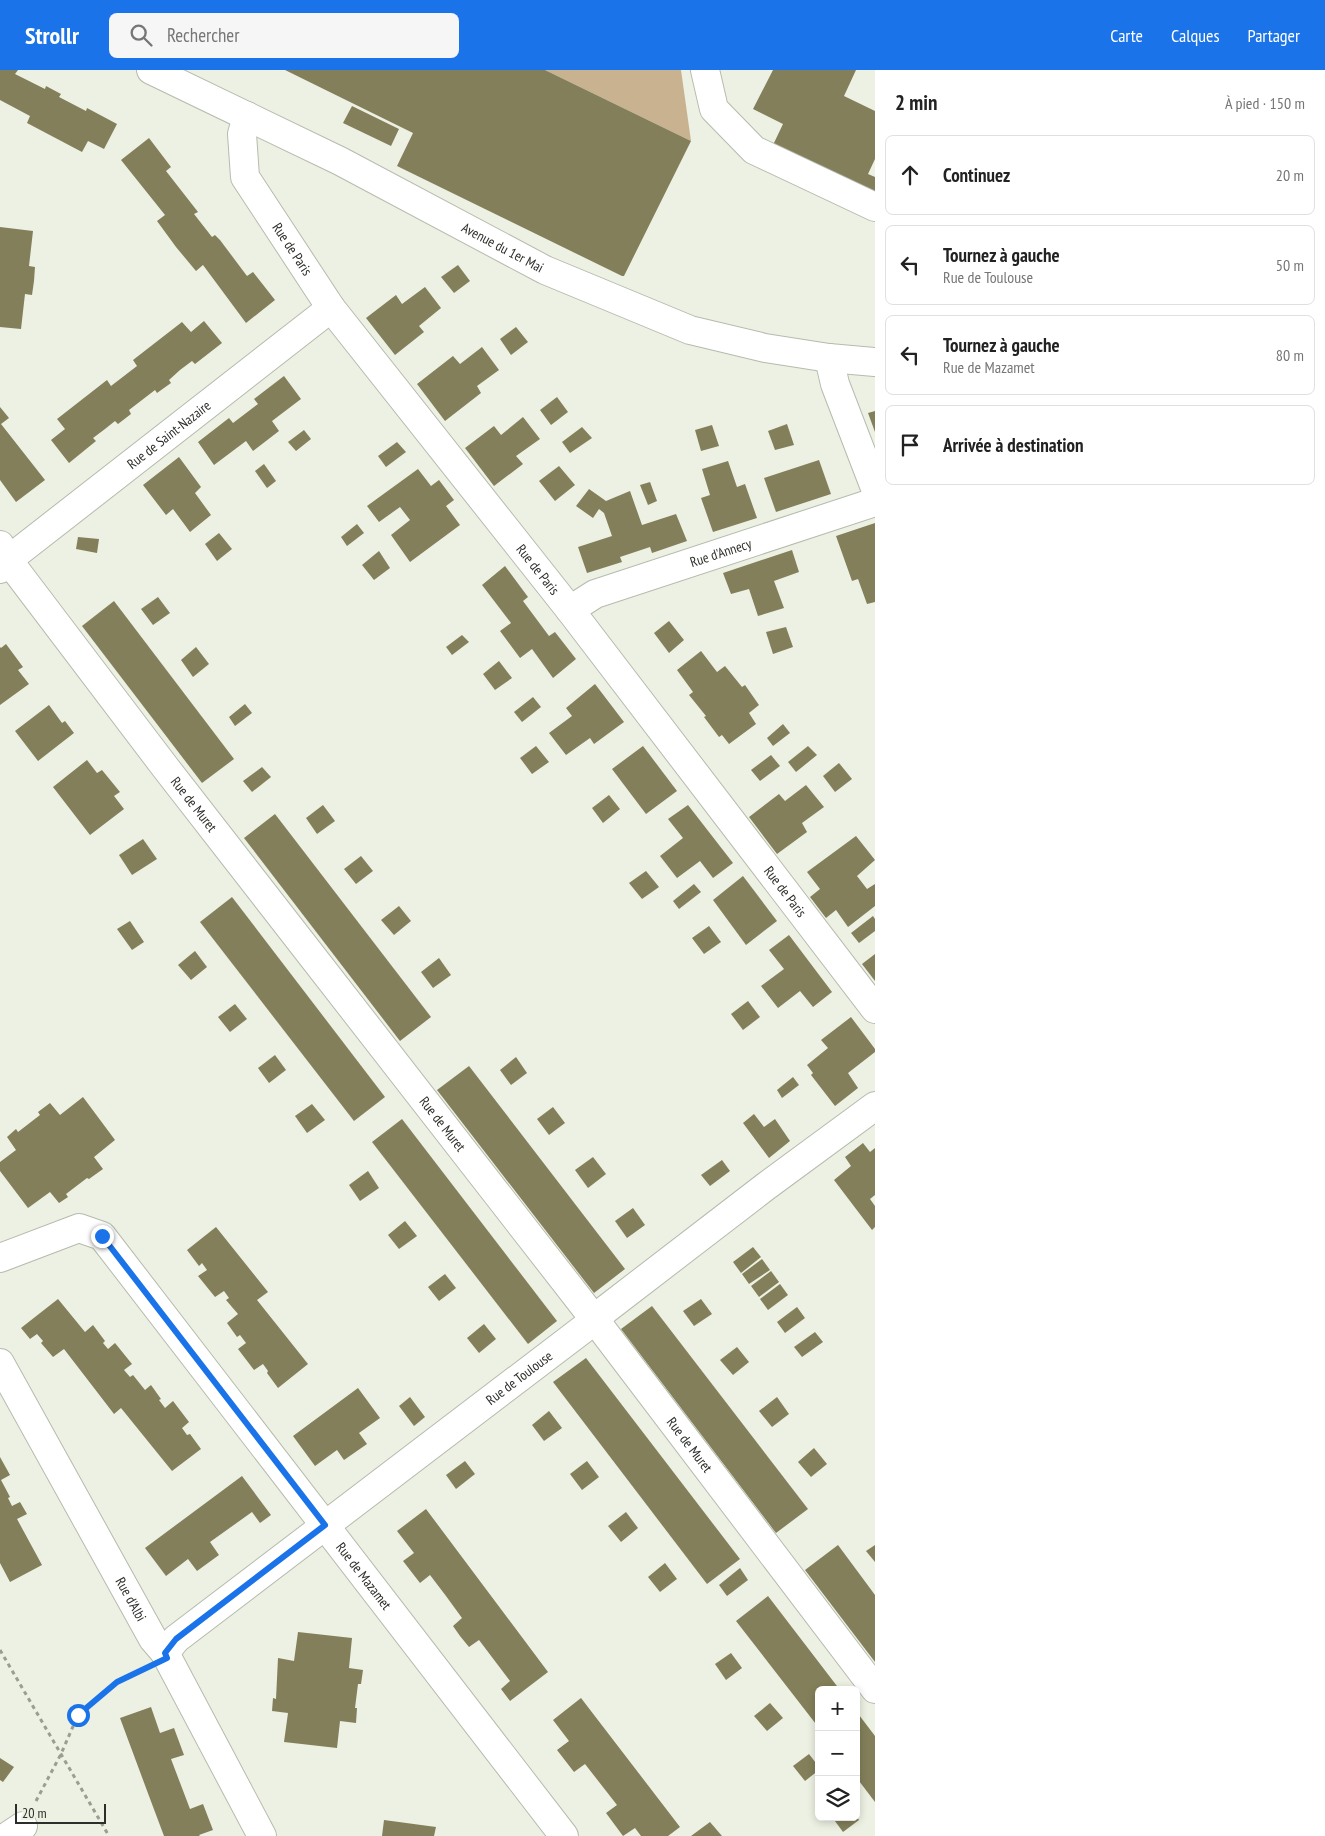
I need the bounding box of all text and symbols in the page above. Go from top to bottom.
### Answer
search box [109,13,459,58]
text: Strollr [25,20,79,51]
icon: search [127,21,155,49]
text: Rechercher [167,23,239,47]
text: Carte [1110,24,1143,47]
text: Calques [1171,24,1220,47]
text: Partager [1248,24,1300,47]
text: 2 min [895,89,937,116]
text: À pied · 150 m [1225,93,1305,113]
icon: ahead [896,161,924,189]
text: Continuez [943,163,1010,187]
text: 20 m [1276,165,1304,185]
street label: Avenue du 1er Mai [459,218,547,277]
street label: Rue de Paris [268,219,316,279]
text: Tournez à gauche [943,243,1060,267]
icon: left [896,251,924,279]
text: 50 m [1276,255,1304,275]
text: Rue de Toulouse [943,267,1033,287]
text: Tournez à gauche [943,333,1060,357]
icon: left [896,341,924,369]
text: 80 m [1276,345,1304,365]
text: Rue de Mazamet [943,357,1035,377]
street label: Rue de Saint-Nazaire [123,396,214,473]
icon: arrive [896,431,924,459]
text: Arrivée à destination [943,433,1084,457]
street label: Rue d'Annecy [688,534,754,571]
street label: Rue de Paris [512,541,564,599]
street label: Rue de Muret [167,773,221,836]
street label: Rue de Paris [760,862,811,921]
street label: Rue de Muret [416,1093,470,1155]
route end [91,1225,114,1248]
street label: Rue de Toulouse [482,1347,556,1409]
street label: Rue de Muret [663,1414,717,1476]
street label: Rue de Mazamet [332,1539,396,1613]
street label: Rue d'Albi [111,1574,150,1624]
map controls [815,1686,860,1821]
button: + [815,1686,860,1731]
route start [67,1704,90,1727]
button: − [815,1731,860,1776]
button: layers [815,1776,860,1821]
scale bar [15,1801,106,1824]
text: 20 m [22,1804,47,1822]

